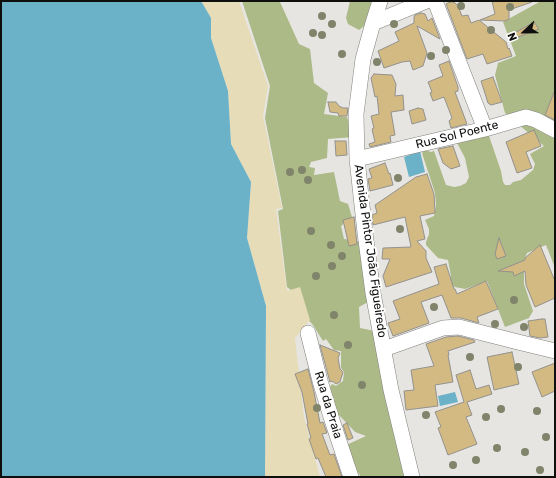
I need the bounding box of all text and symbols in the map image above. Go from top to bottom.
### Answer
north arrow [504,12,544,52]
text: N [505,31,520,43]
street label: Rua Sol Poente [414,118,500,152]
street label: Avenida Pintor João Figueiredo [351,164,389,338]
street label: Rua da Praia [311,370,345,440]

